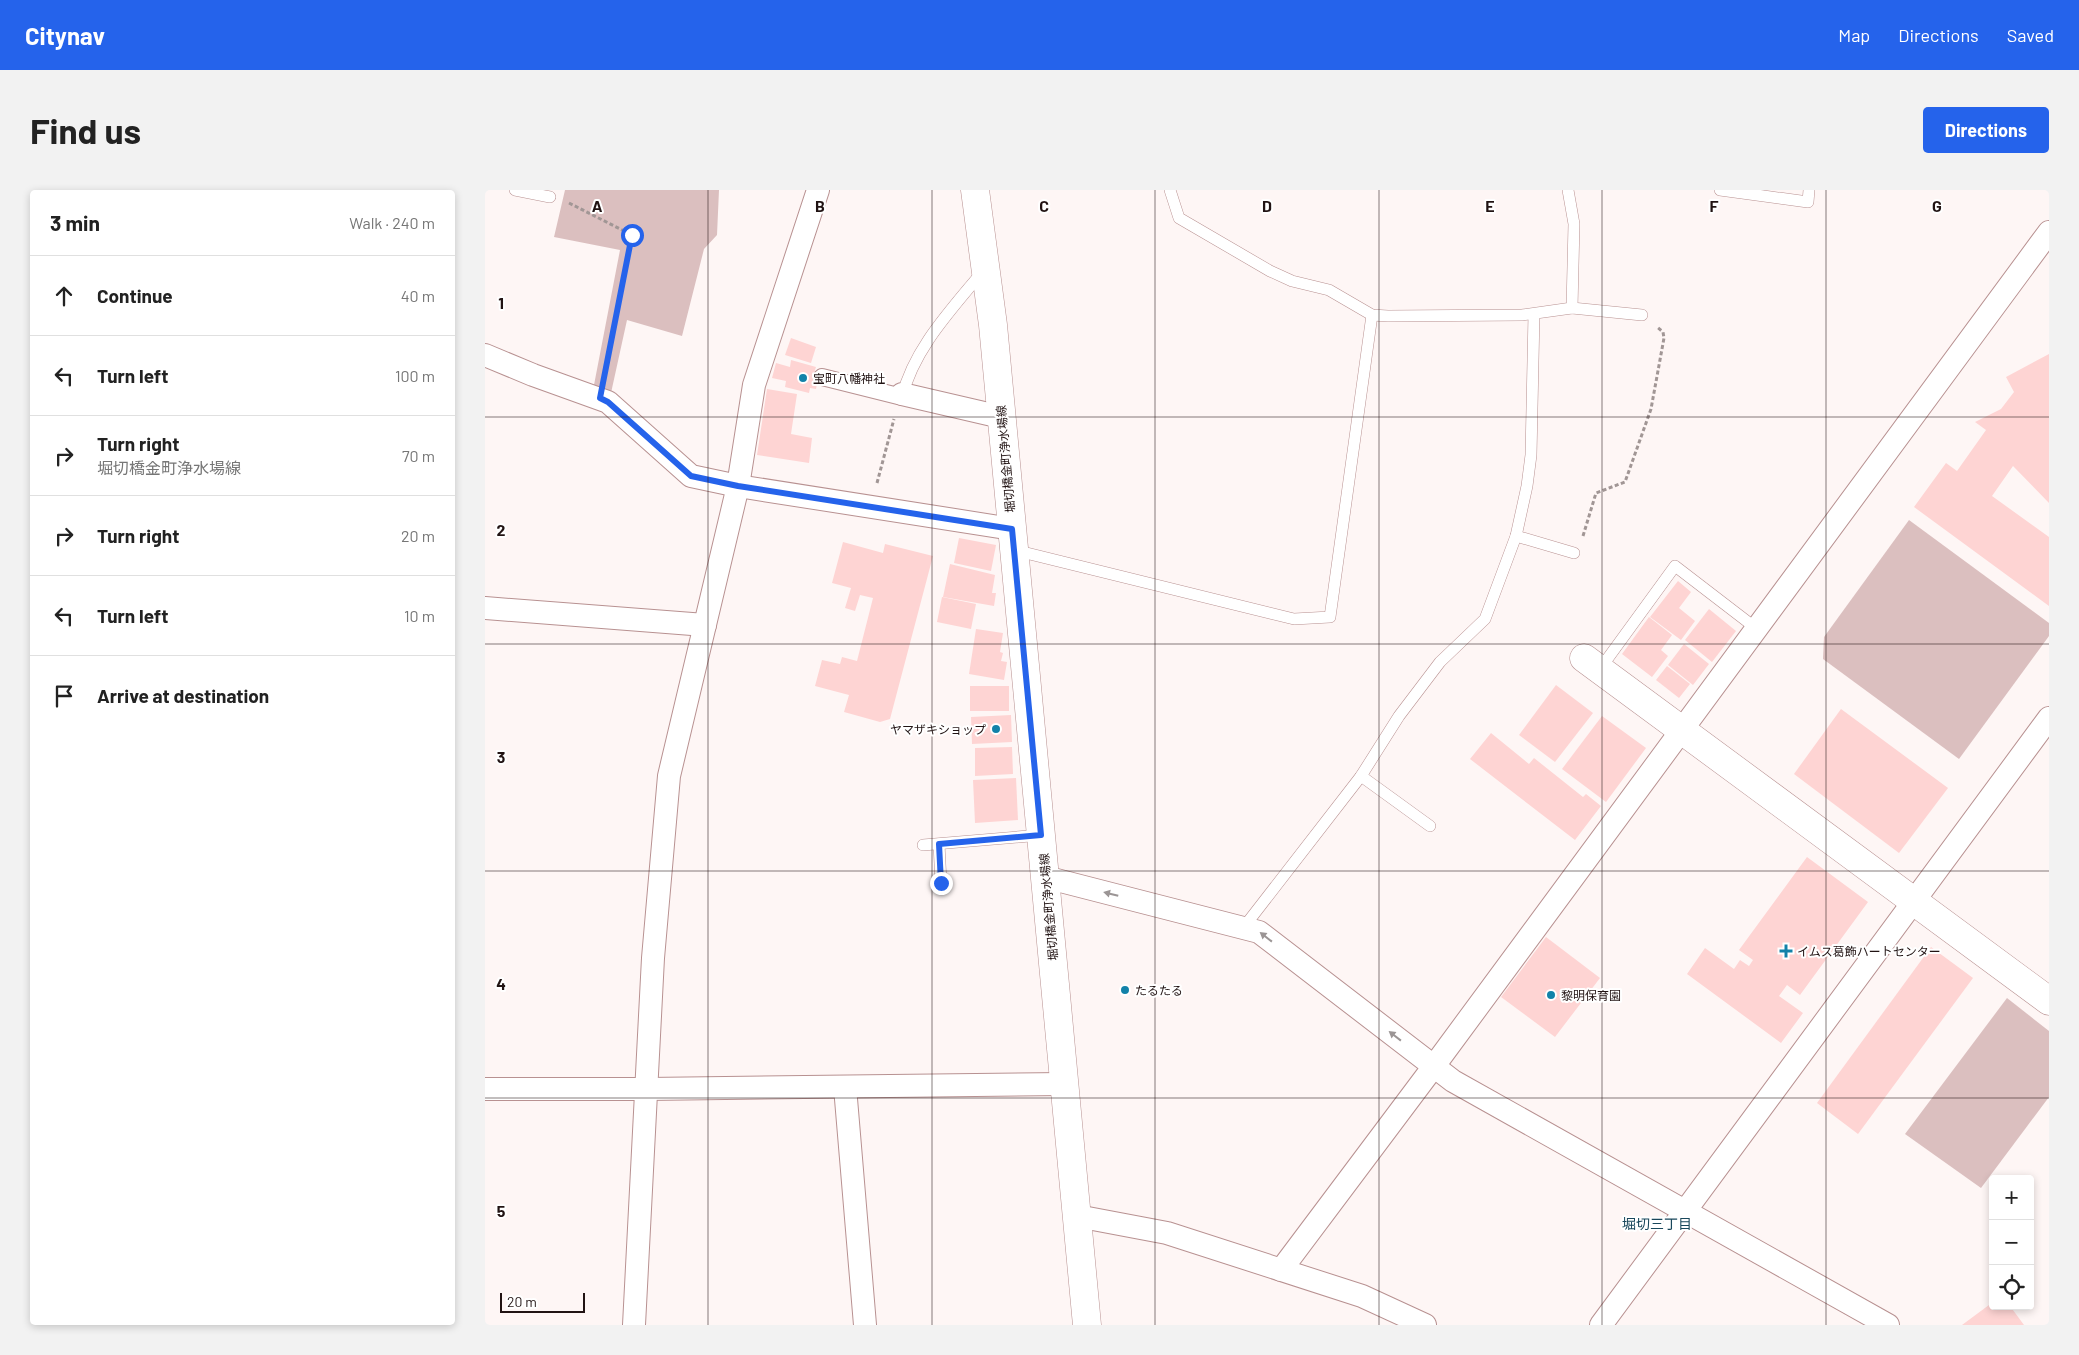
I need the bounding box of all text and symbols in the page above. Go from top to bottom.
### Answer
text: Citynav [25,21,105,50]
text: Map [1838,24,1870,46]
text: Directions [1898,24,1979,46]
text: Saved [2007,24,2054,46]
button: Directions [1923,107,2049,153]
text: Find us [30,109,141,151]
text: A [592,196,603,215]
text: B [815,196,825,215]
text: C [1039,196,1049,215]
text: D [1262,196,1272,215]
text: E [1485,196,1495,215]
text: F [1710,196,1719,215]
text: G [1932,196,1942,215]
text: 3 min [50,210,100,235]
text: Walk · 240 m [349,213,435,232]
route start [621,224,644,247]
icon: ahead [50,282,78,310]
text: Continue [97,284,173,307]
text: 40 m [401,286,435,305]
text: 1 [498,293,504,312]
icon: left [50,362,78,390]
text: Turn left [97,364,168,387]
text: 100 m [395,366,435,385]
place label: 宝町八幡神社 [813,371,885,385]
marker: 宝町八幡神社 [797,372,809,384]
street label: 堀切橋金町浄水場線 [993,405,1017,513]
text: Turn right [97,432,179,455]
icon: right [50,442,78,470]
text: 70 m [402,446,435,465]
text: 堀切橋金町浄水場線 [97,458,241,477]
text: 2 [497,520,506,539]
icon: right [50,522,78,550]
text: Turn right [97,524,179,547]
text: 20 m [401,526,435,545]
icon: left [50,602,78,630]
text: Turn left [97,604,168,627]
text: 10 m [404,606,435,625]
icon: arrive [50,682,78,710]
text: Arrive at destination [97,684,269,707]
place label: ヤマザキショップ [890,722,986,736]
marker: ヤマザキショップ [990,723,1002,735]
text: 3 [497,747,505,766]
street label: 堀切橋金町浄水場線 [1036,853,1060,961]
route end [930,872,953,895]
one-way arrow [1103,890,1118,898]
one-way arrow [1260,932,1273,943]
marker: イムス葛飾ハートセンター [1779,944,1793,958]
place label: イムス葛飾ハートセンター [1797,944,1941,958]
text: 4 [496,974,506,993]
place label: たるたる [1135,983,1183,997]
marker: たるたる [1119,984,1131,996]
place label: 黎明保育園 [1561,988,1621,1002]
marker: 黎明保育園 [1545,989,1557,1001]
one-way arrow [1389,1031,1402,1042]
map controls [1989,1175,2034,1310]
button: + [1989,1175,2034,1220]
text: 5 [497,1201,506,1220]
district label: 堀切三丁目 [1622,1215,1692,1232]
button: − [1989,1220,2034,1265]
button: locate [1989,1265,2034,1310]
scale bar [500,1290,585,1313]
text: 20 m [507,1293,537,1310]

